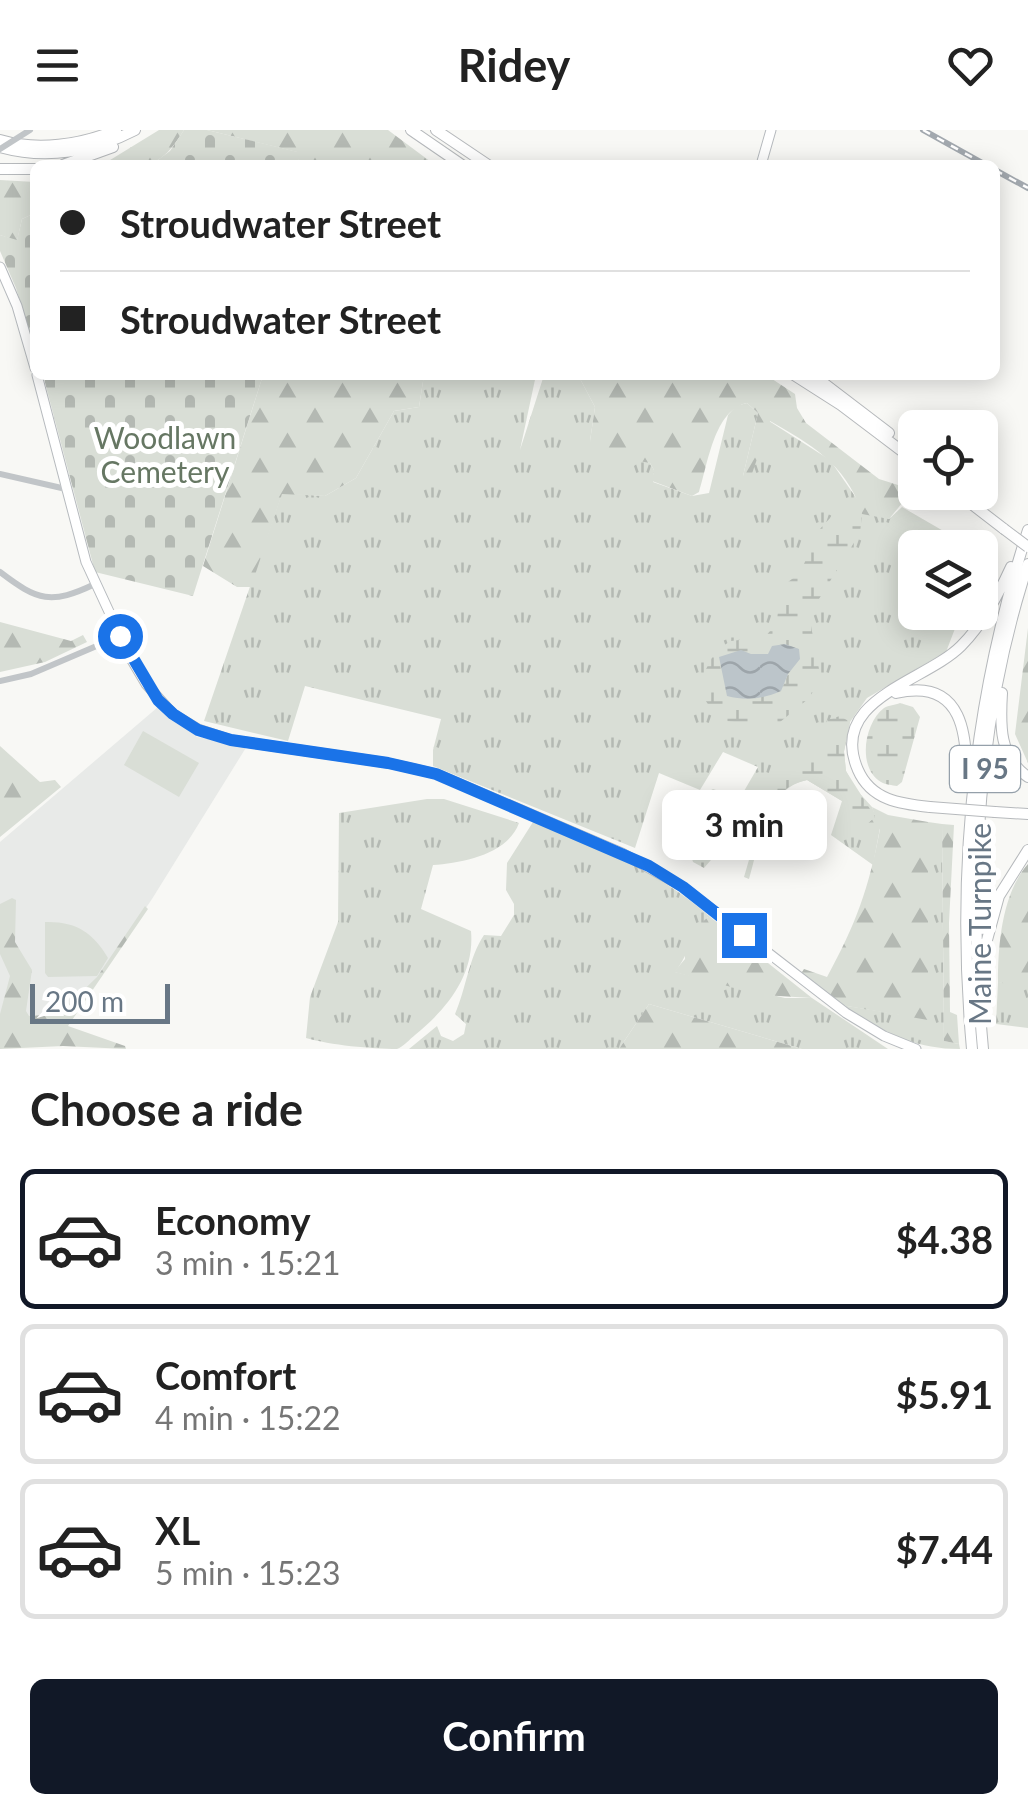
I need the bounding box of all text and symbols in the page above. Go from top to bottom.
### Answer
icon: menu [30,38,85,93]
text: Ridey [458,38,570,92]
icon: heart [943,38,998,93]
text: Stroudwater Street [120,200,441,246]
text: Stroudwater Street [120,296,441,342]
map controls [898,410,998,630]
button: locate [898,410,998,510]
park label: Woodlawn Cemetery [94,419,236,489]
button: layers [898,530,998,630]
route start [98,614,143,659]
road number: I 95 [950,746,1020,792]
callout: 3 min [662,790,826,860]
text: 3 min [705,805,784,844]
street label: Maine Turnpike [961,823,997,1025]
route end [722,913,767,958]
scale bar [30,979,170,1024]
text: 200 m [45,984,124,1018]
text: Choose a ride [30,1082,303,1136]
icon: car [35,1194,125,1284]
text: Economy [155,1197,310,1243]
text: $4.38 [896,1216,993,1262]
text: 3 min · 15:21 [155,1243,341,1282]
icon: car [35,1349,125,1439]
text: Comfort [155,1352,296,1398]
text: $5.91 [896,1371,993,1417]
text: 4 min · 15:22 [155,1398,341,1437]
icon: car [35,1504,125,1594]
text: XL [155,1507,200,1553]
text: $7.44 [896,1526,993,1572]
text: 5 min · 15:23 [155,1553,341,1592]
button: Confirm [30,1679,998,1794]

